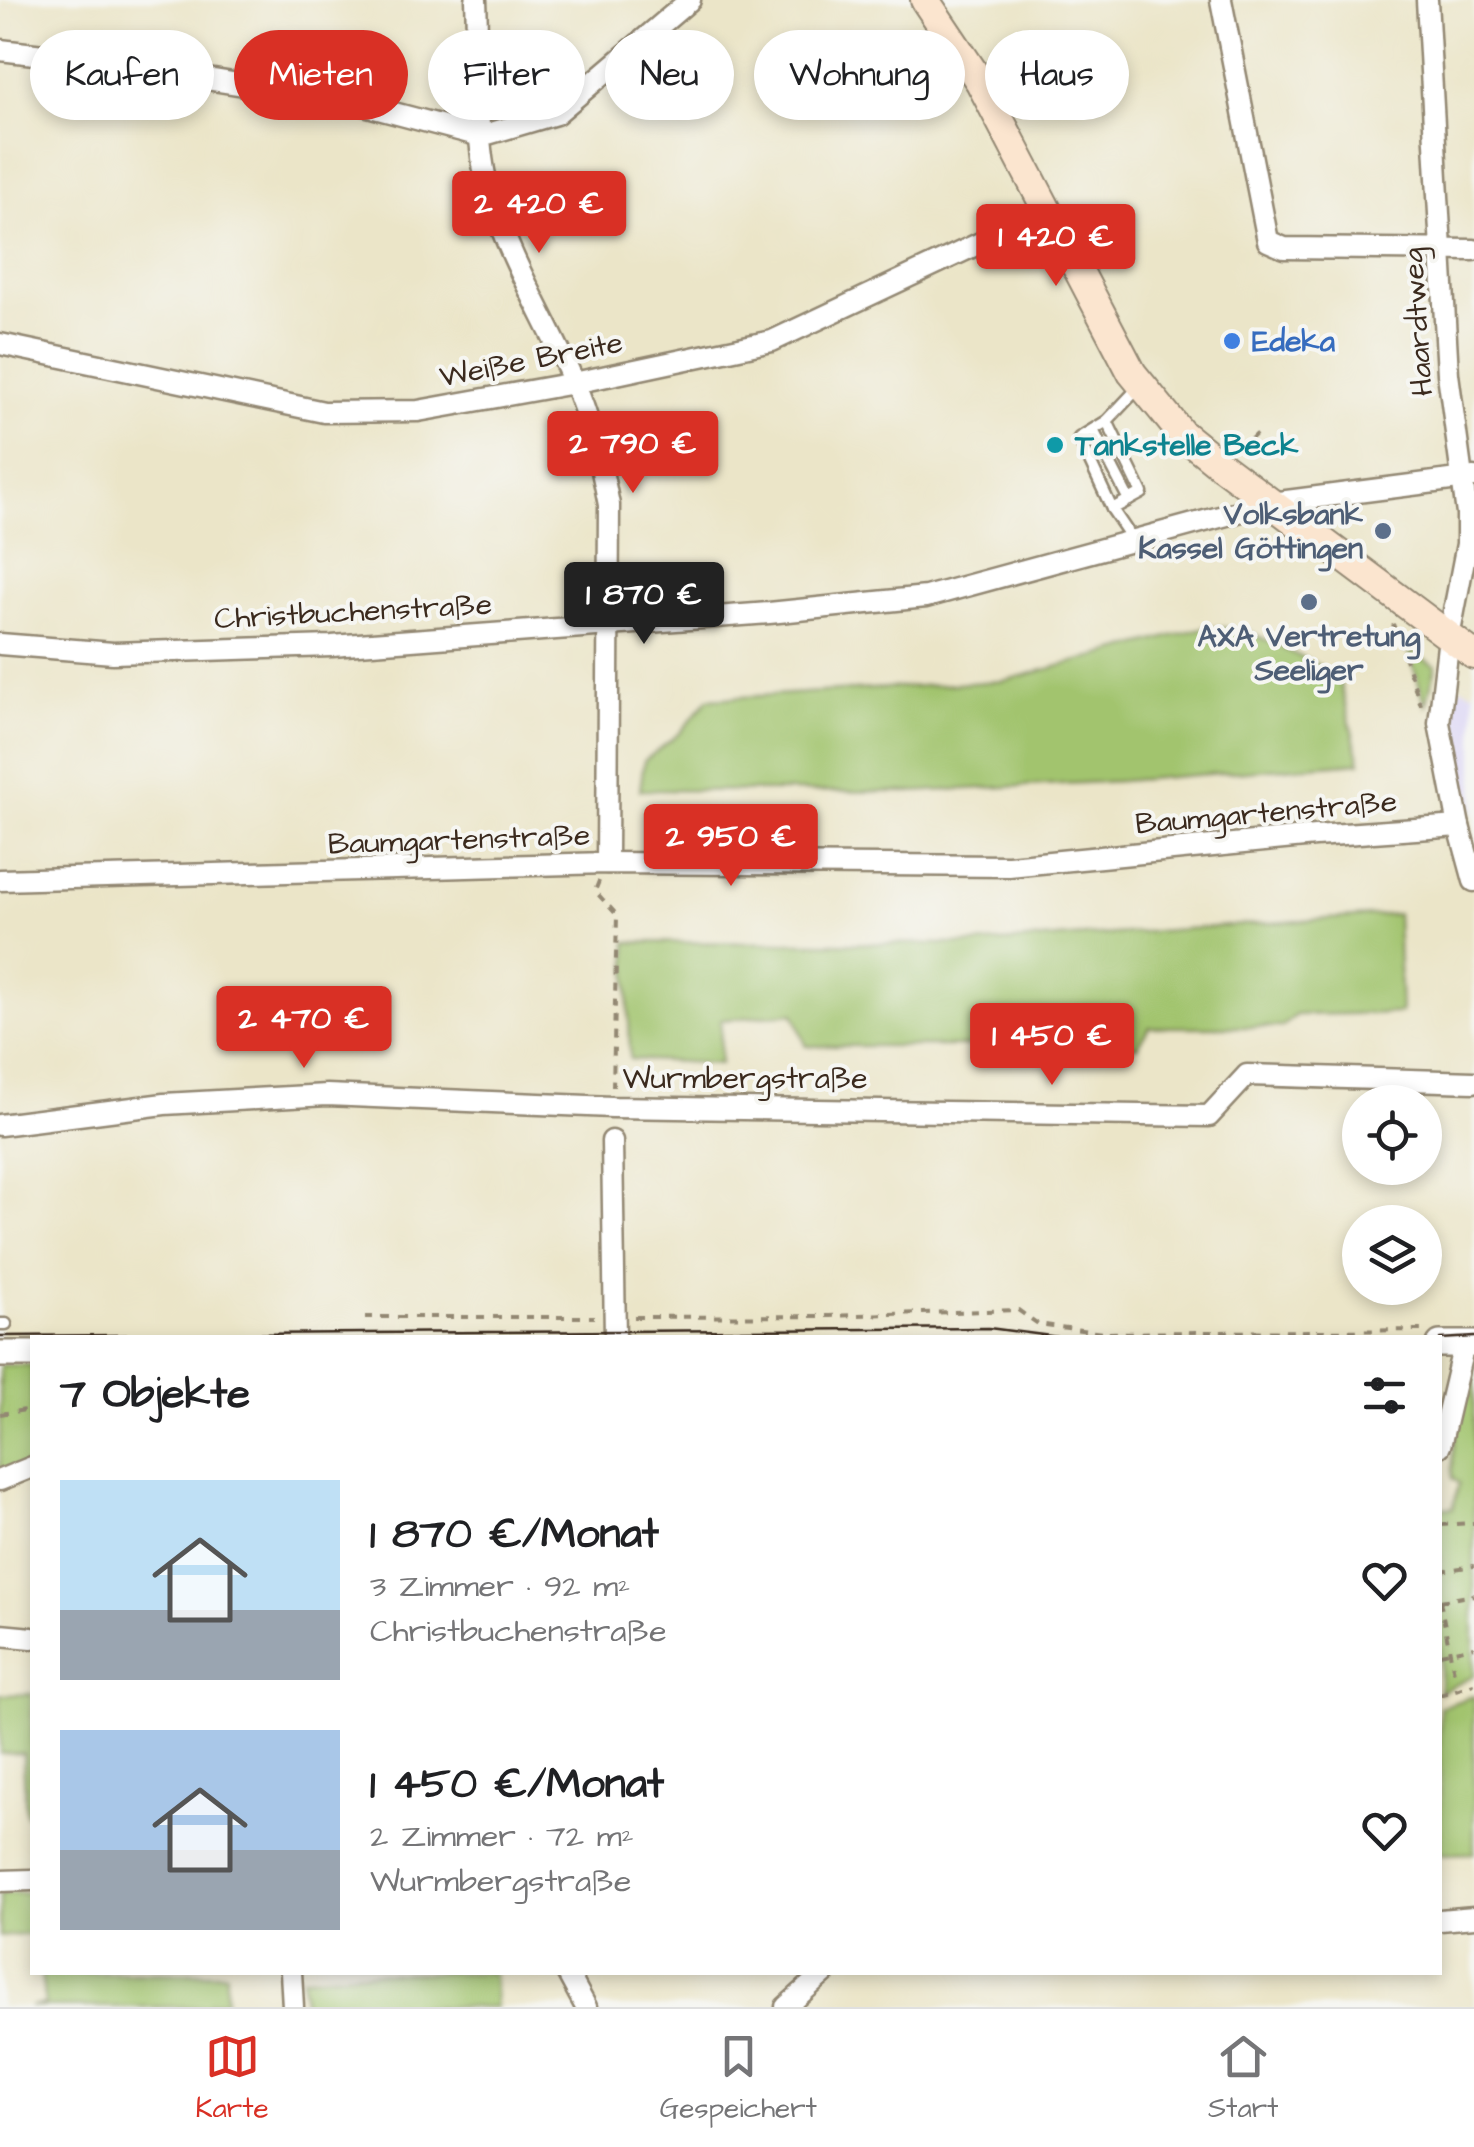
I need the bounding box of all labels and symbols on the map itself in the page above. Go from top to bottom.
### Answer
pin: 2 420 € [447,171,631,256]
pin: 1 420 € [964,204,1148,289]
street label: Haardtweg [1392,246,1445,398]
place label: Edeka [1252,321,1336,363]
street label: Weiße Breite [436,322,626,398]
marker: Edeka [1221,330,1243,352]
pin: 2 790 € [541,411,725,496]
place label: Tankstelle Beck [1074,425,1299,467]
marker: Tankstelle Beck [1044,434,1066,456]
place label: Volksbank Kassel Göttingen [1138,494,1364,572]
marker: Volksbank Kassel Göttingen [1372,520,1394,542]
pin: 1 870 € [552,562,736,647]
street label: Christbuchenstraße [213,584,493,640]
marker: AXA Vertretung Seeliger [1298,591,1320,613]
place label: AXA Vertretung Seeliger [1198,616,1421,694]
street label: Baumgartenstraße [1134,781,1399,846]
pin: 2 950 € [639,804,823,889]
street label: Baumgartenstraße [327,814,591,867]
pin: 2 470 € [212,986,396,1071]
pin: 1 450 € [960,1003,1144,1088]
street label: Wurmbergstraße [622,1058,868,1101]

